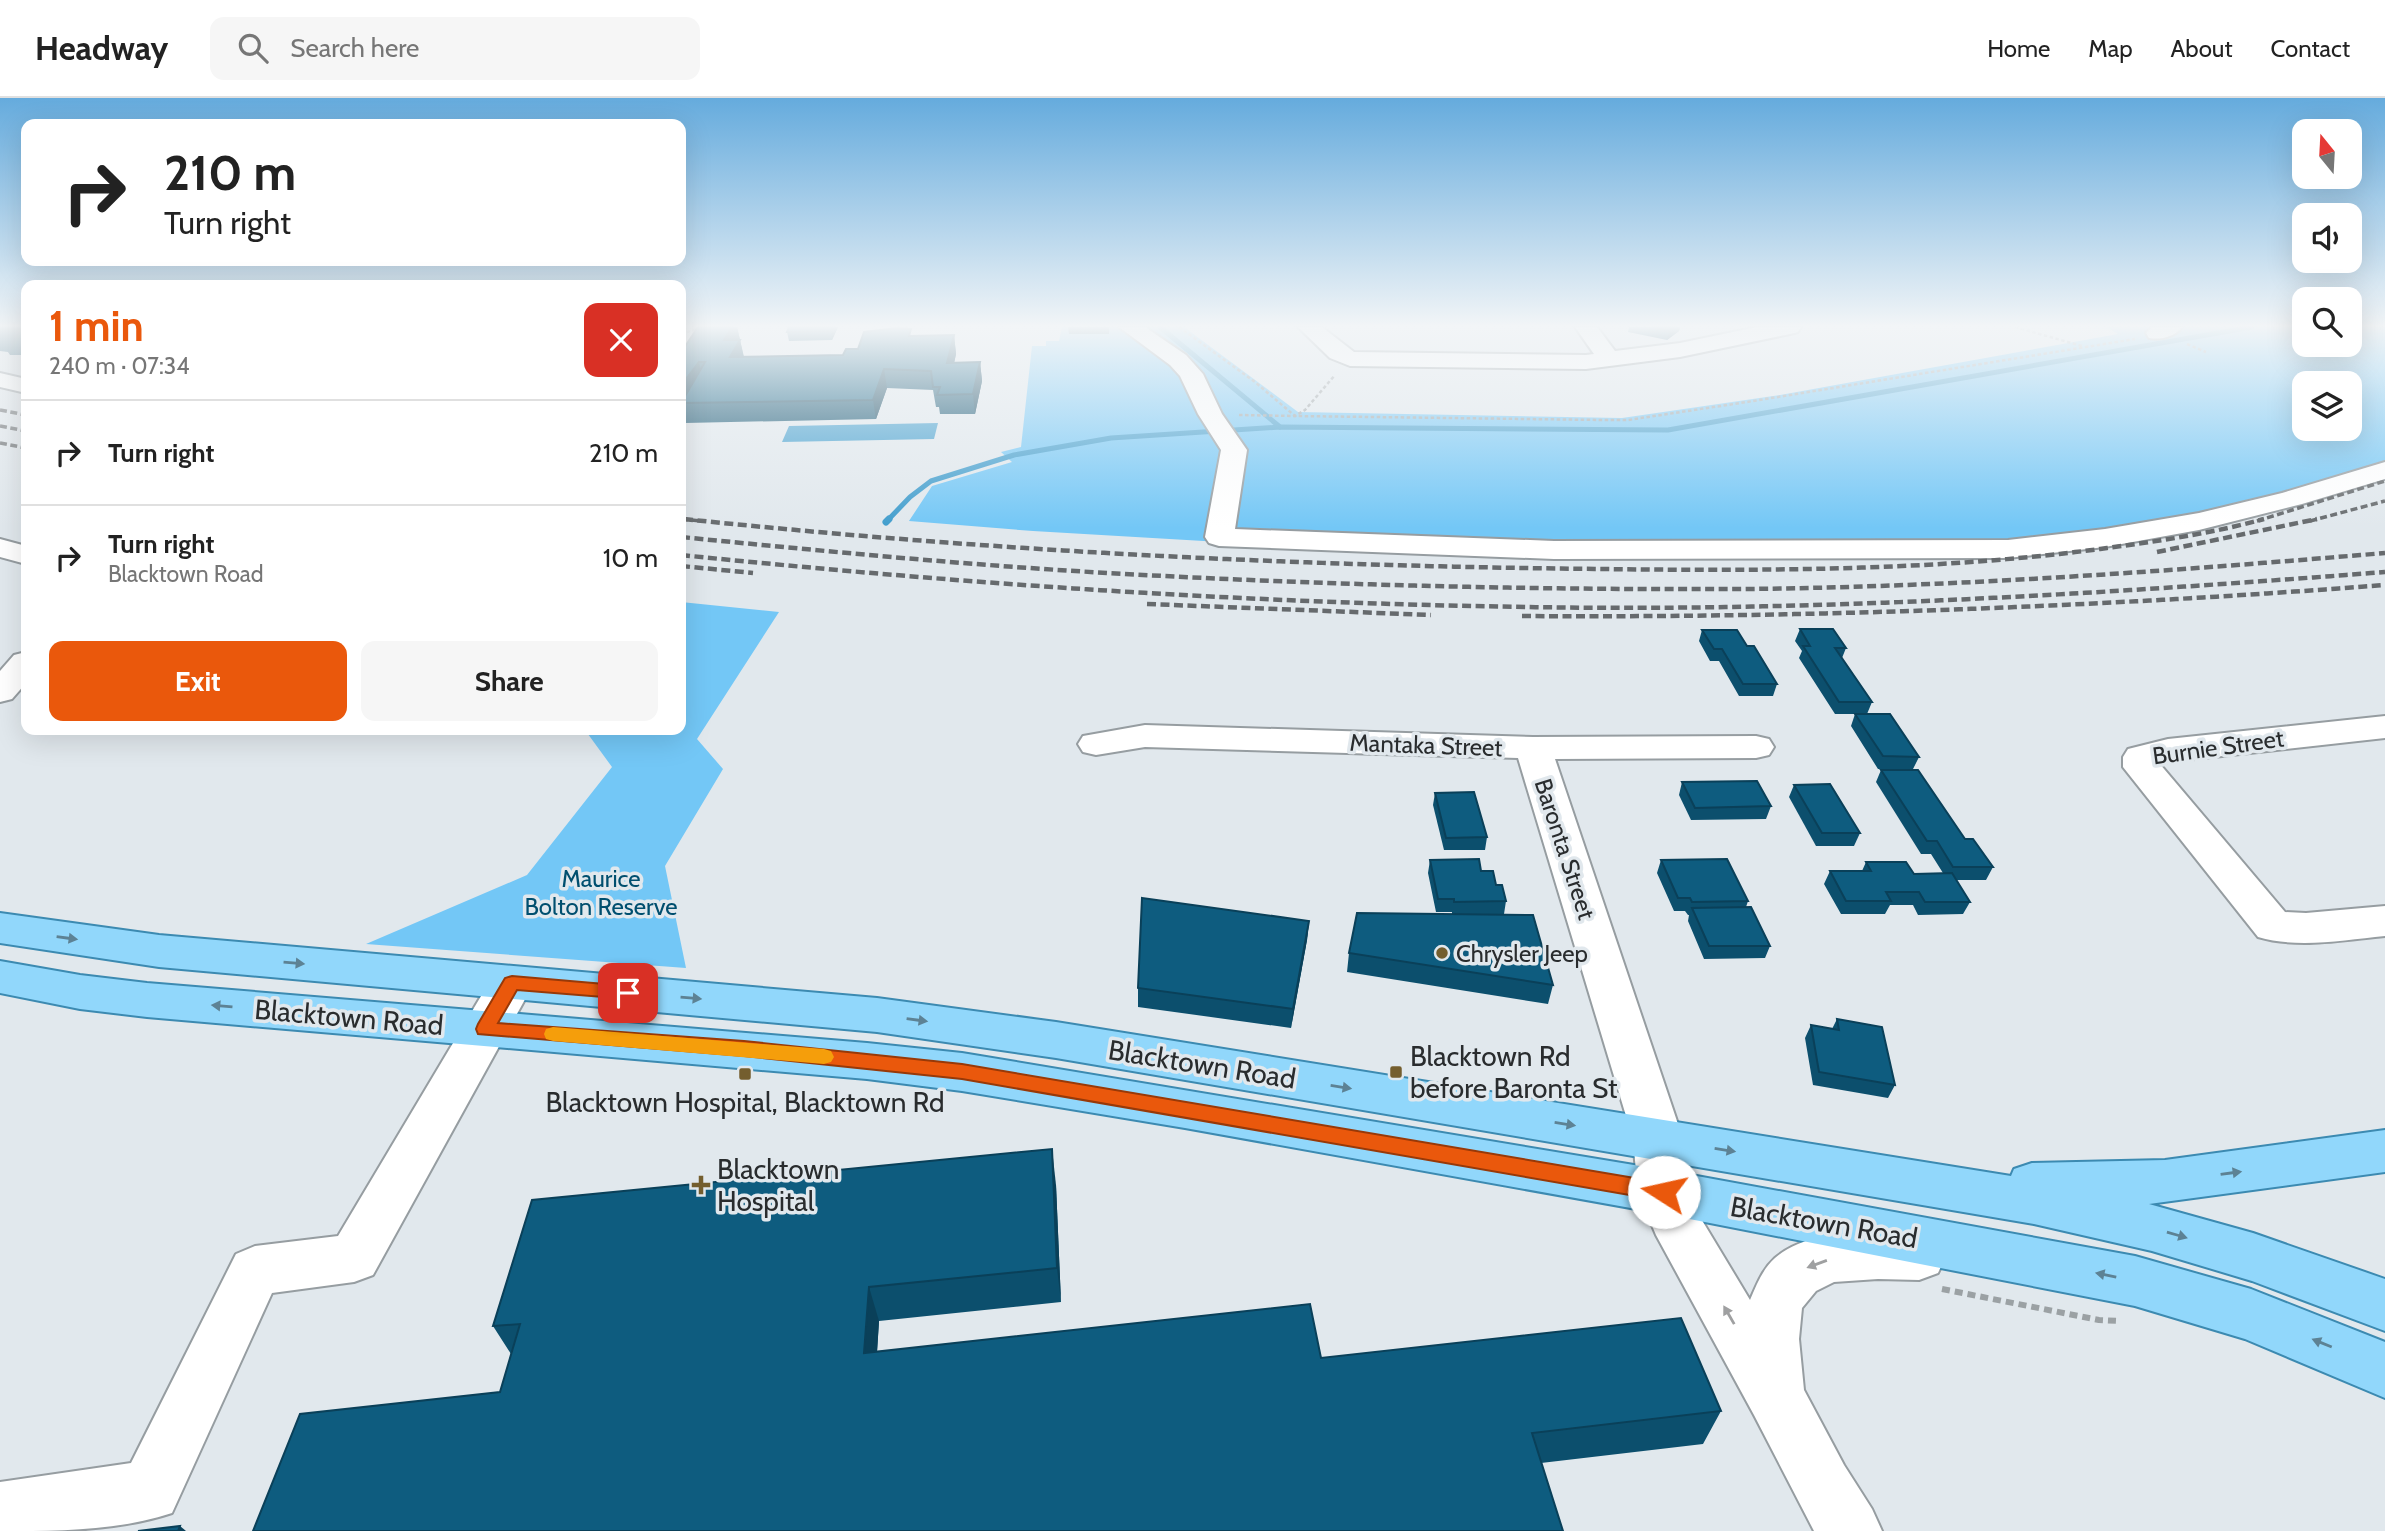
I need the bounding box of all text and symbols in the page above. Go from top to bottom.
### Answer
search box [210,17,700,80]
text: Headway [35,28,168,68]
icon: search [234,29,272,67]
text: Search here [290,32,419,64]
text: Home [1987,34,2050,63]
text: Map [2088,34,2133,63]
text: About [2171,34,2233,63]
text: Contact [2271,34,2350,63]
north arrow [2292,119,2362,189]
map controls [2292,119,2362,441]
text: 210 m [164,143,296,202]
icon: right [49,147,140,238]
text: Turn right [164,203,291,242]
button: sound [2292,203,2362,273]
button: search [2292,287,2362,357]
text: 1 min [49,300,144,352]
button: close [584,303,658,377]
text: 240 m · 07:34 [49,352,189,380]
button: layers [2292,371,2362,441]
icon: right [49,434,87,472]
text: Turn right [108,437,214,469]
text: 210 m [589,437,658,469]
text: Turn right [108,528,214,560]
icon: right [49,539,87,577]
text: 10 m [603,542,658,574]
text: Blacktown Road [108,560,264,588]
button: Exit [49,641,347,721]
button: Share [361,641,658,721]
street label: Burnie Street [2151,723,2285,771]
street label: Mantaka Street [1349,728,1503,762]
street label: Baronta Street [1529,775,1601,923]
park label: Maurice Bolton Reserve [524,864,678,921]
one-way arrow [57,933,79,944]
place label: Chrysler Jeep [1456,939,1588,968]
marker: Chrysler Jeep [1434,945,1450,961]
one-way arrow [283,958,305,969]
pin [598,963,658,1023]
icon: arrive [609,974,647,1012]
street label: Blacktown Road [253,992,445,1042]
one-way arrow [680,993,702,1004]
one-way arrow [211,1000,233,1011]
one-way arrow [906,1015,928,1026]
street label: Blacktown Road [1106,1032,1298,1096]
place label: Blacktown Rd before Baronta St [1410,1039,1617,1105]
marker: Blacktown Rd before Baronta St [1388,1064,1404,1080]
marker: Blacktown Hospital, Blacktown Rd [737,1066,753,1082]
one-way arrow [1330,1082,1352,1093]
place label: Blacktown Hospital, Blacktown Rd [546,1085,945,1119]
one-way arrow [1555,1119,1577,1130]
one-way arrow [1714,1145,1736,1156]
place label: Blacktown Hospital [717,1152,839,1218]
position arrow [1627,1155,1701,1229]
one-way arrow [2220,1167,2242,1178]
marker: Blacktown Hospital [691,1175,711,1195]
street label: Blacktown Road [1728,1189,1920,1255]
one-way arrow [2166,1230,2188,1241]
one-way arrow [1806,1259,1827,1270]
one-way arrow [2095,1269,2117,1280]
one-way arrow [1723,1306,1735,1325]
one-way arrow [2312,1338,2333,1349]

